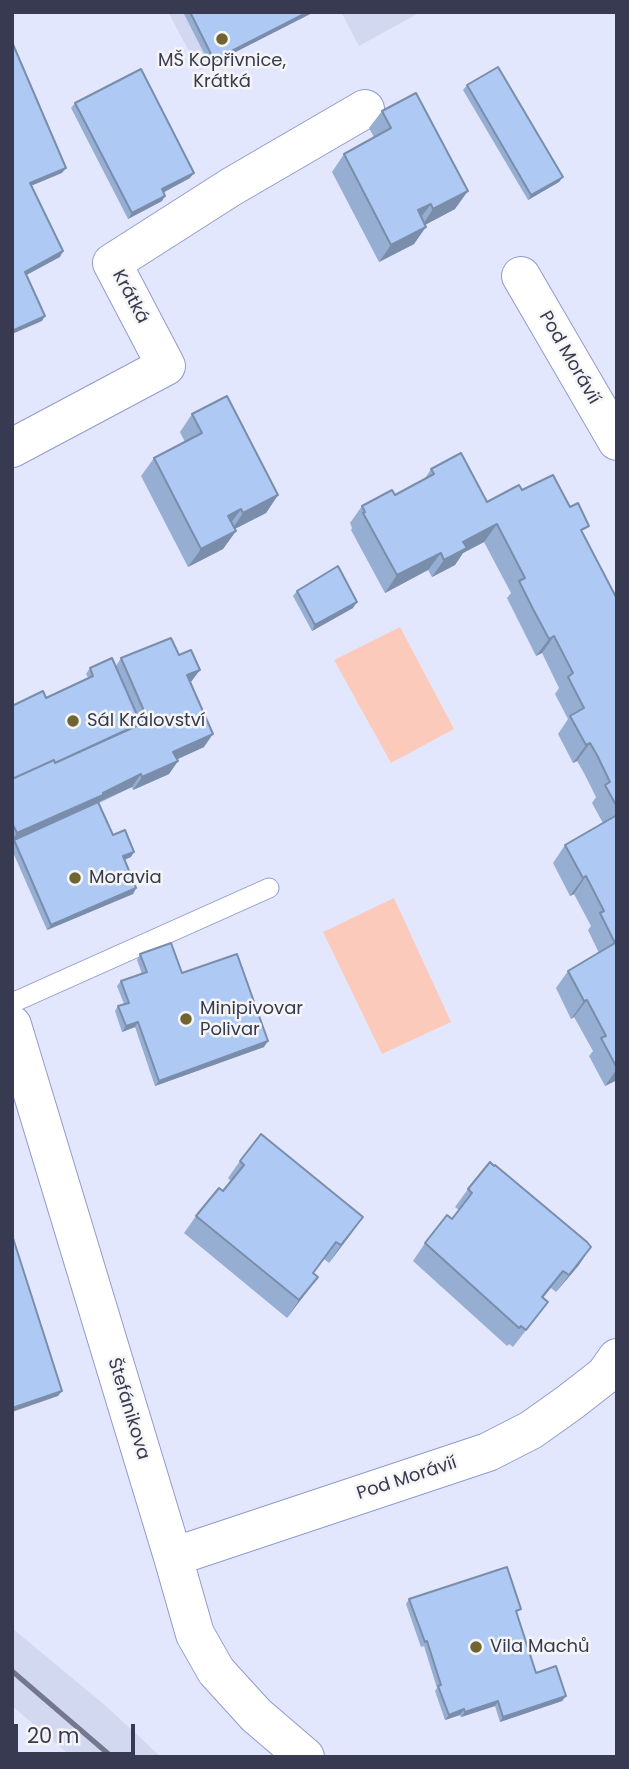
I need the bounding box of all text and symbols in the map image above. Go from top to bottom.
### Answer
marker: MŠ Kopřivnice, Krátká [214,31,230,47]
place label: MŠ Kopřivnice, Krátká [158,50,286,92]
street label: Krátká [107,266,153,328]
street label: Pod Morávií [534,308,604,408]
place label: Sál Království [87,710,205,732]
marker: Sál Království [65,713,81,729]
place label: Moravia [89,867,162,889]
marker: Moravia [67,870,83,886]
place label: Minipivovar Polivar [200,998,303,1040]
marker: Minipivovar Polivar [178,1011,194,1027]
street label: Štefánikova [102,1355,154,1463]
street label: Pod Morávií [354,1453,460,1505]
place label: Vila Machů [490,1636,590,1658]
marker: Vila Machů [468,1639,484,1655]
scale bar [18,1710,138,1754]
text: 20 m [27,1721,80,1750]

